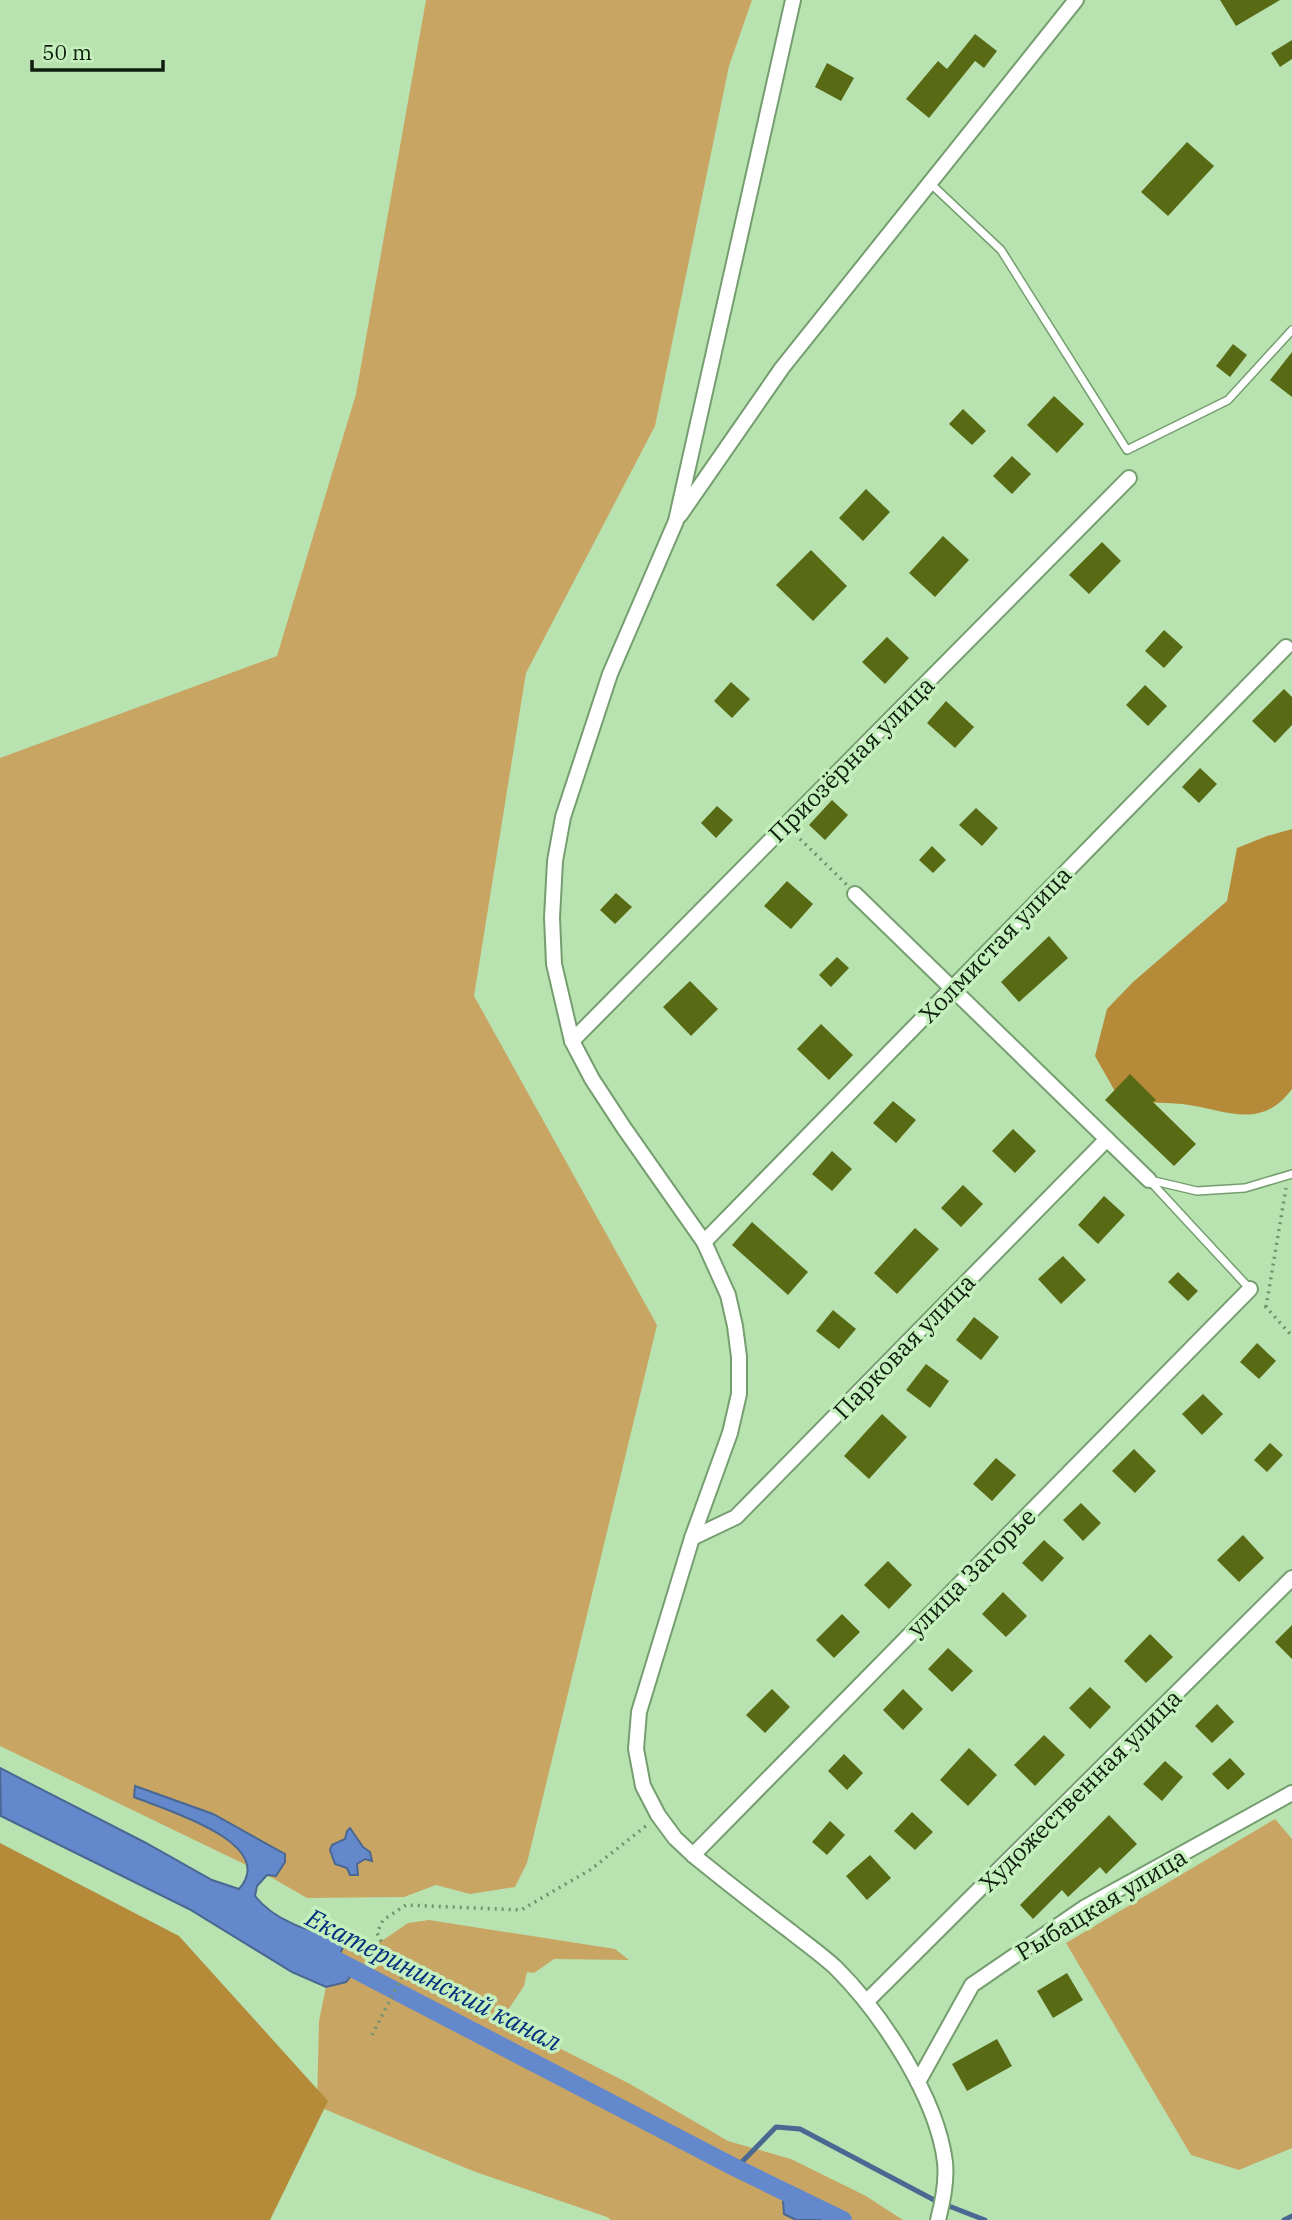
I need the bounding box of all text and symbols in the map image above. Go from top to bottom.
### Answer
scale bar [32,28,163,72]
text: 50 m [42,38,92,66]
street label: Приозёрная улица [761,669,941,849]
street label: Холмистая улица [912,859,1078,1029]
street label: Парковая улица [826,1266,982,1426]
street label: улица Загорье [899,1500,1043,1644]
street label: Художественная улица [972,1682,1188,1898]
street label: Рыбацкая улица [1010,1840,1192,1968]
water label: Екатерининский канал [300,1899,568,2058]

